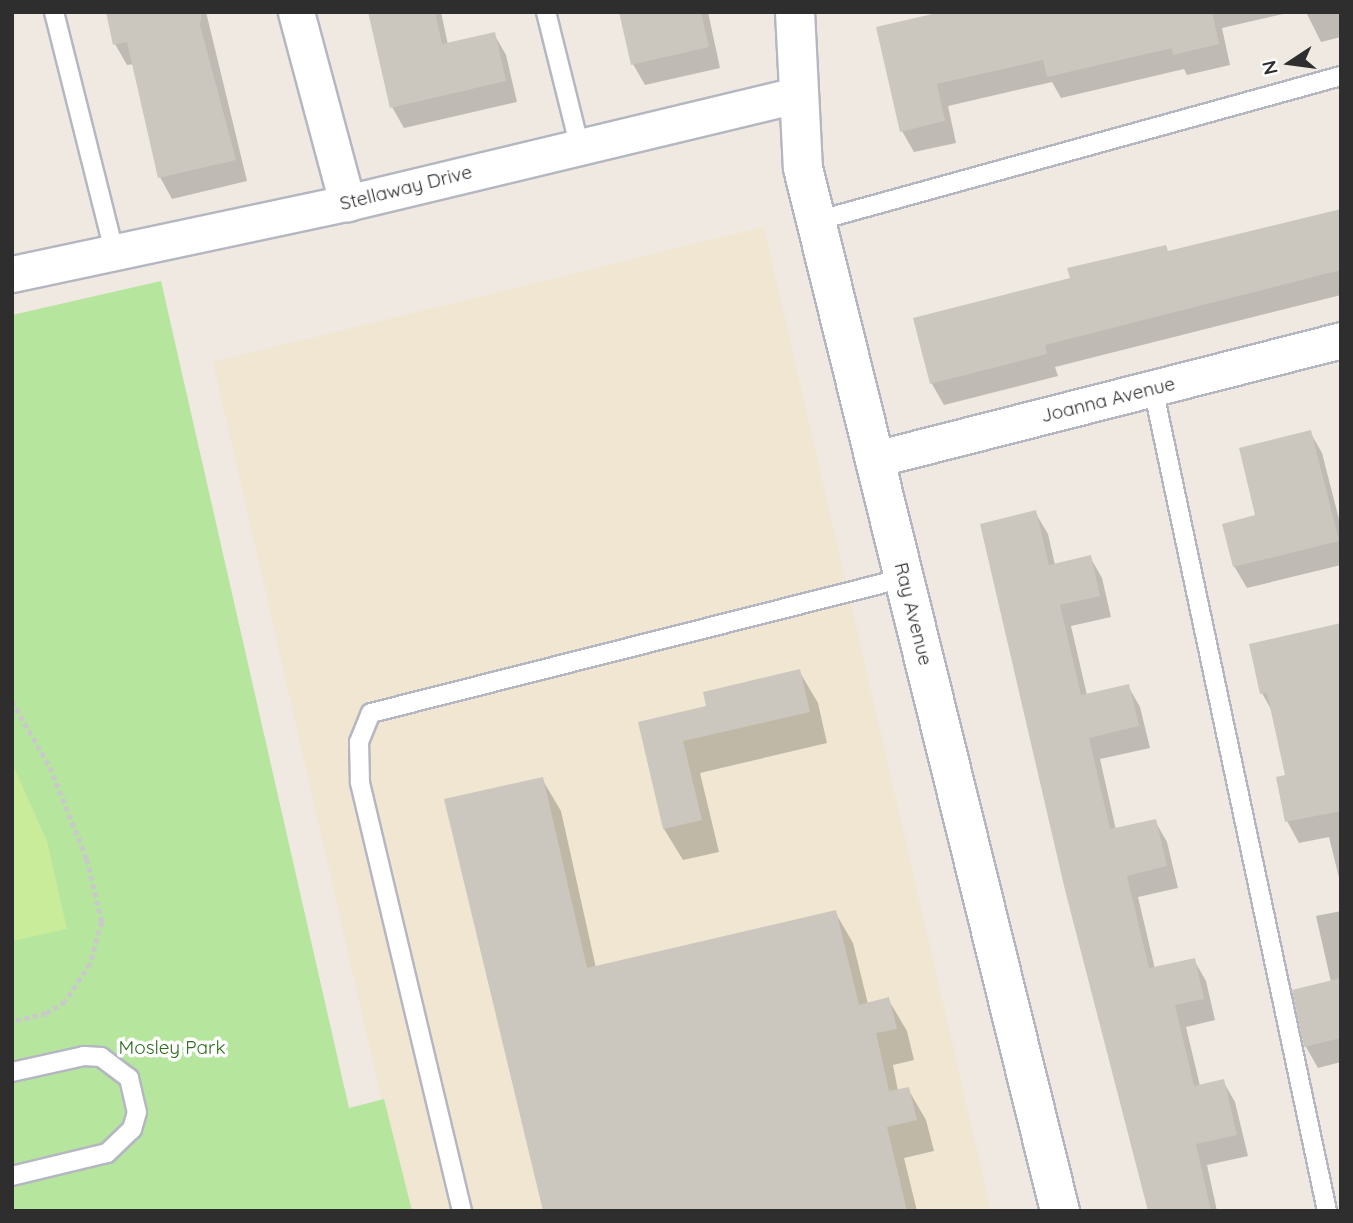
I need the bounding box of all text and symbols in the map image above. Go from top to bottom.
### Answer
north arrow [1255,28,1325,98]
text: N [1256,58,1283,77]
street label: Stellaway Drive [338,161,474,215]
street label: Joanna Avenue [1039,372,1177,428]
street label: Ray Avenue [889,560,937,668]
park label: Mosley Park [118,1037,226,1059]

